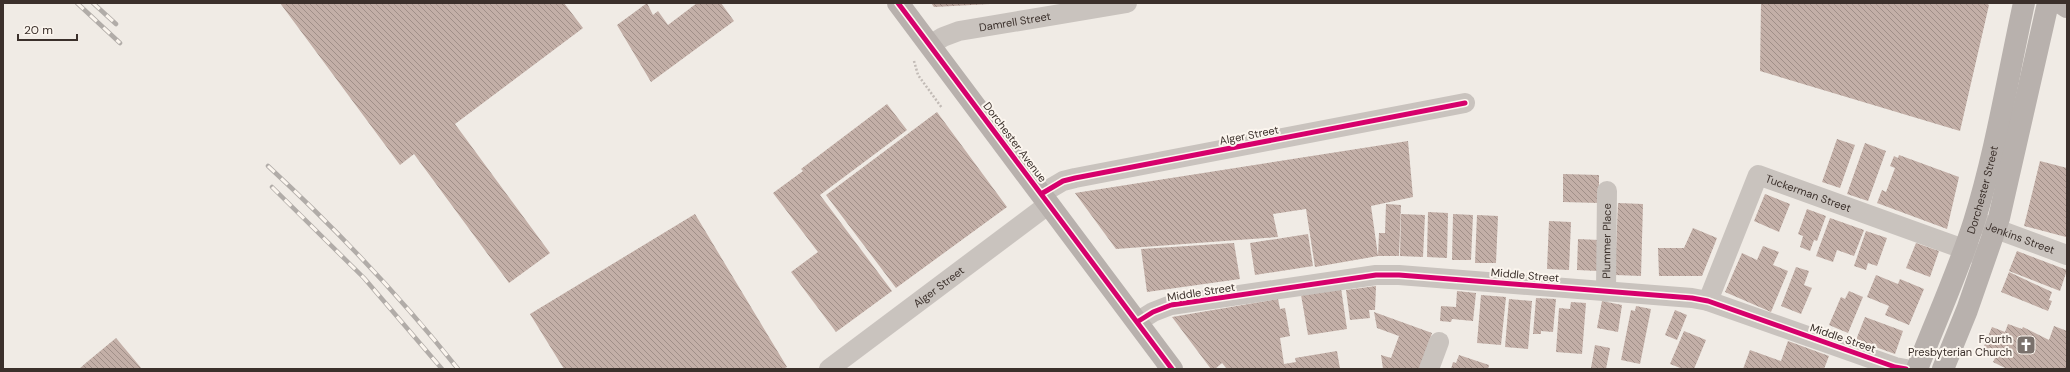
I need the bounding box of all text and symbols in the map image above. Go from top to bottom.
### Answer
street label: Damrell Street [978,9,1052,35]
scale bar [18,16,77,42]
text: 20 m [24,22,53,38]
street label: Dorchester Avenue [980,99,1050,185]
street label: Alger Street [1218,122,1280,148]
street label: Dorchester Street [1964,144,2001,236]
street label: Tuckerman Street [1764,171,1853,215]
street label: Plummer Place [1599,203,1614,279]
street label: Jenkins Street [1984,219,2057,257]
street label: Alger Street [910,263,967,310]
street label: Middle Street [1490,265,1560,285]
street label: Middle Street [1166,280,1236,304]
street label: Middle Street [1808,320,1878,356]
place label: Fourth Presbyterian Church [1908,332,2012,359]
church icon: Fourth Presbyterian Church [2015,334,2037,356]

